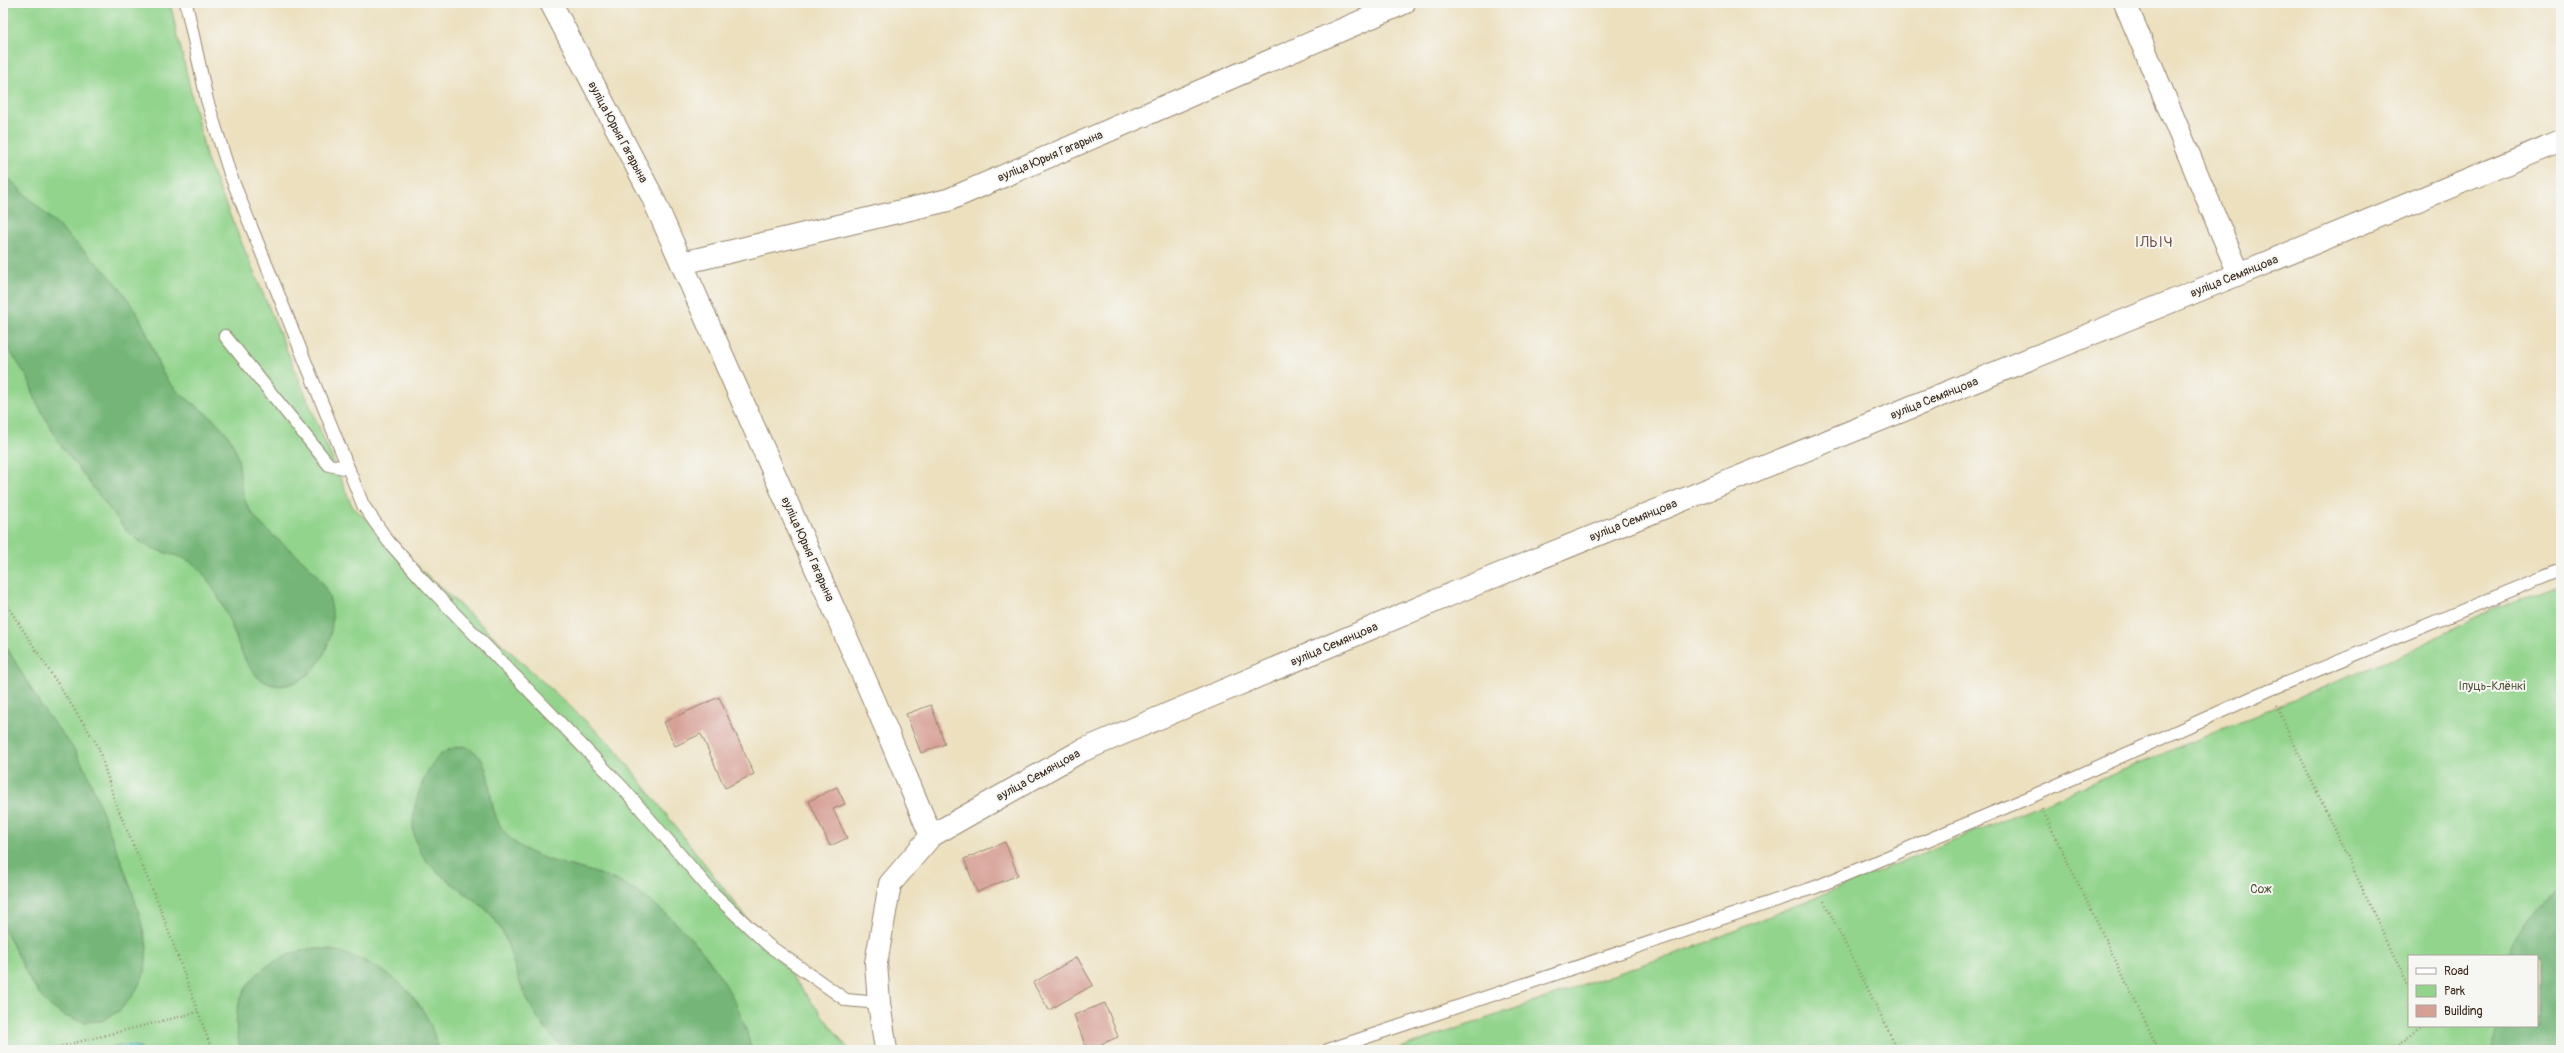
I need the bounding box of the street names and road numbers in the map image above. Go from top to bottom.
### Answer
street label: вуліца Юрыя Гагарына [584,79,651,186]
street label: вуліца Юрыя Гагарына [995,127,1106,185]
street label: вуліца Семянцова [2188,252,2281,301]
street label: вуліца Семянцова [1888,374,1981,423]
street label: вуліца Юрыя Гагарына [778,494,838,604]
street label: вуліца Семянцова [1587,496,1680,545]
street label: вуліца Семянцова [1288,619,1381,670]
street label: вуліца Семянцова [994,746,1083,805]

